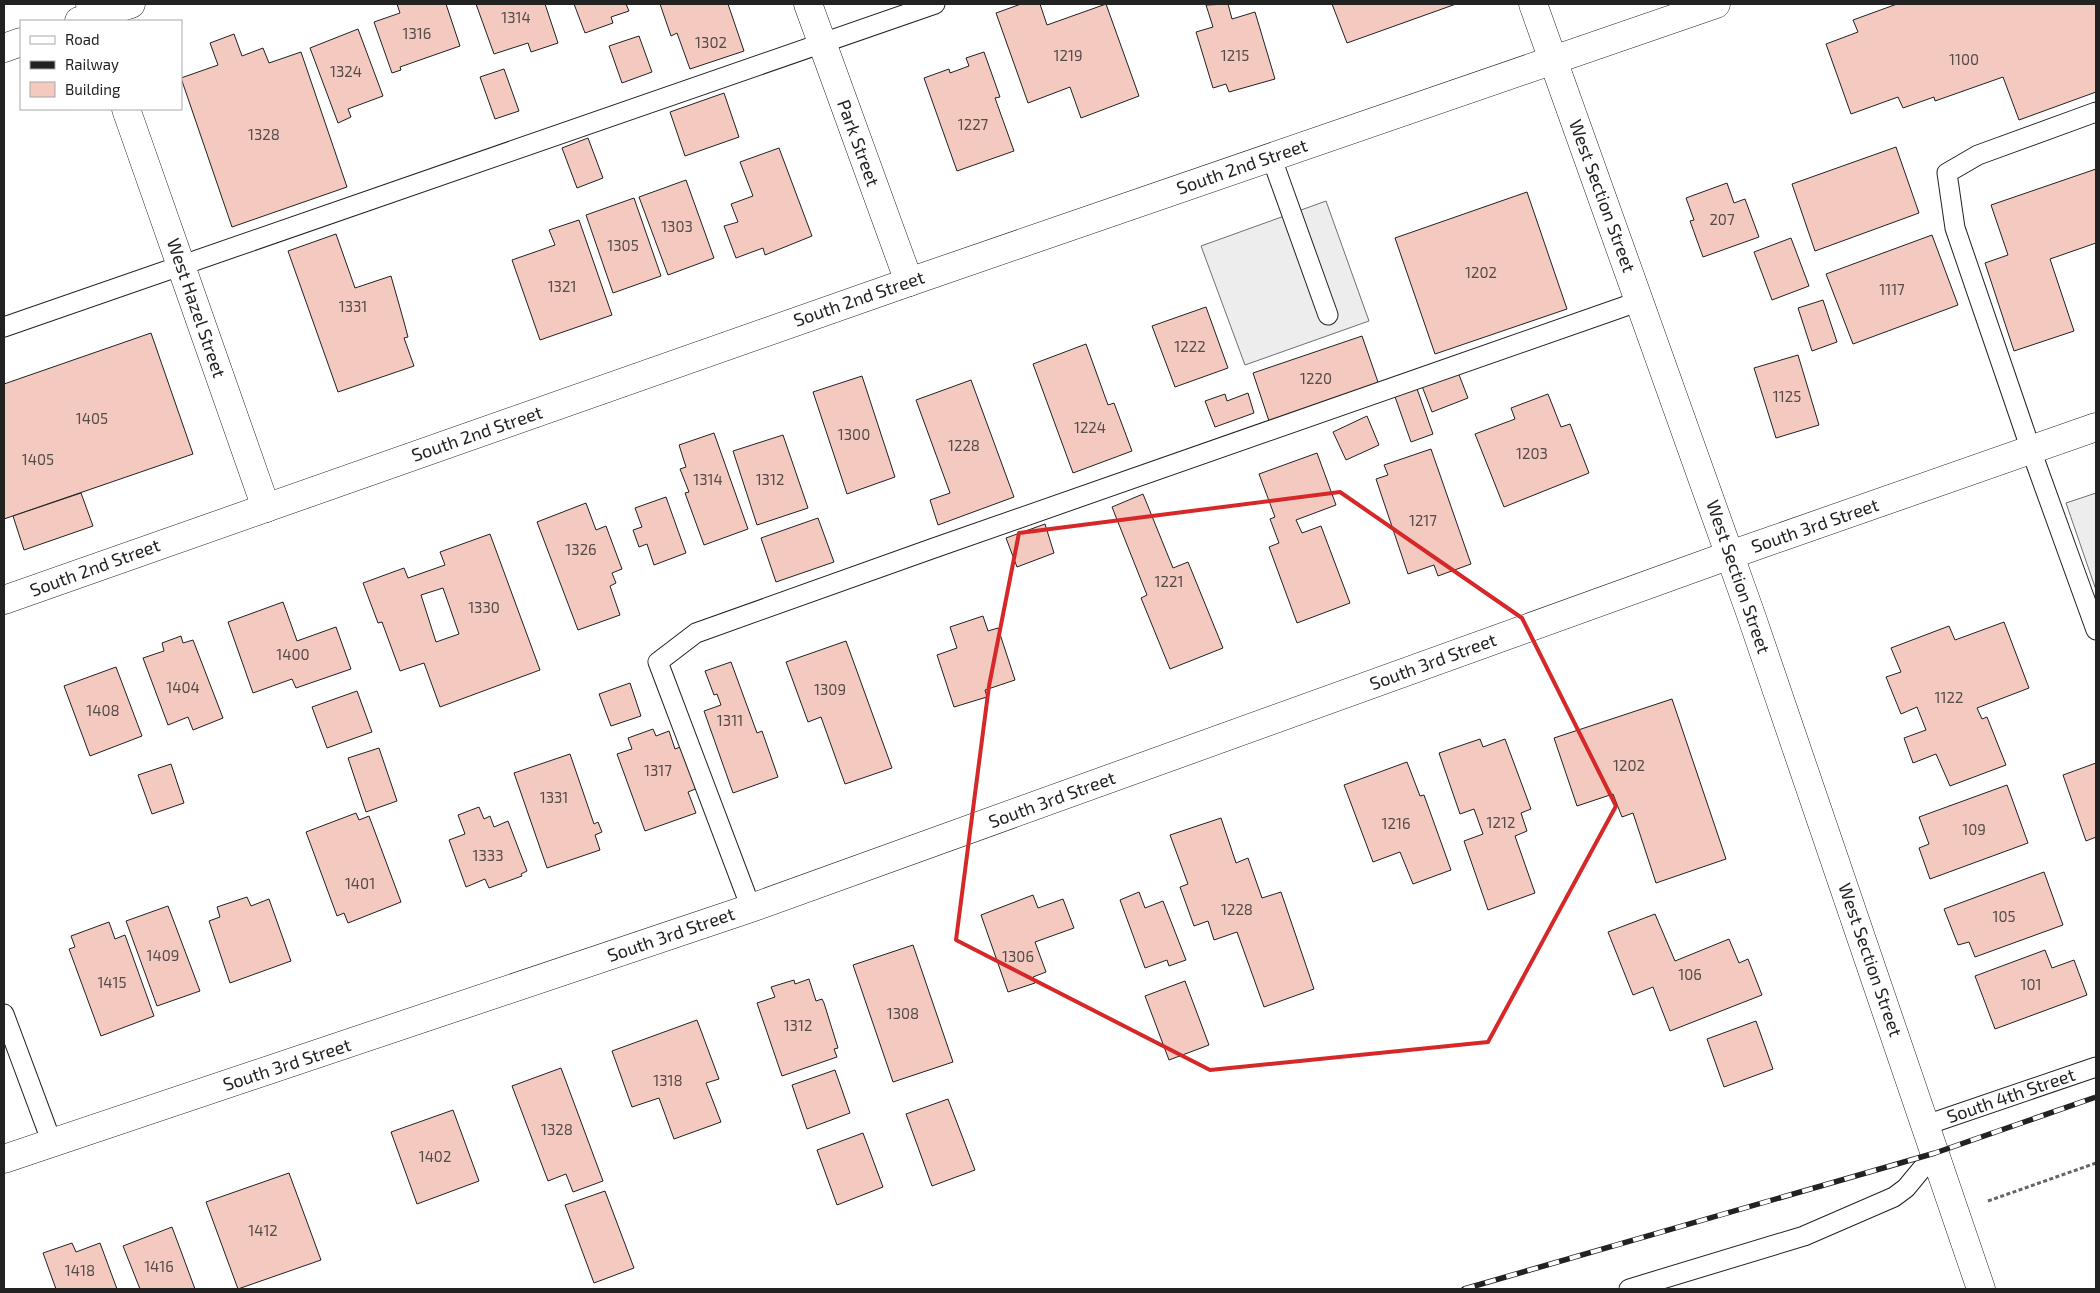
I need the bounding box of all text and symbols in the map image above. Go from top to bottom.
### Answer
house number: 1314 [501,8,531,26]
legend [20,20,182,110]
house number: 1316 [403,24,431,42]
text: Road [65,30,100,48]
house number: 1302 [695,33,727,51]
house number: 1219 [1054,46,1082,64]
house number: 1215 [1221,46,1249,64]
house number: 1100 [1949,50,1979,68]
text: Railway [65,55,119,73]
house number: 1324 [330,62,362,80]
text: Building [65,80,121,98]
street label: Park Street [833,96,885,189]
house number: 1227 [958,115,989,133]
street label: West Section Street [1565,116,1641,275]
house number: 1328 [248,125,280,143]
street label: South 2nd Street [1173,133,1310,199]
house number: 207 [1709,210,1735,228]
house number: 1303 [661,217,693,235]
street label: West Hazel Street [163,235,231,380]
house number: 1305 [607,236,639,254]
house number: 1202 [1465,263,1497,281]
street label: South 2nd Street [790,265,927,331]
house number: 1321 [548,277,576,295]
house number: 1117 [1879,280,1905,298]
house number: 1331 [339,297,367,315]
house number: 1222 [1174,337,1206,355]
house number: 1220 [1300,369,1332,387]
house number: 1125 [1773,387,1801,405]
street label: South 2nd Street [408,400,545,466]
house number: 1405 [76,409,108,427]
house number: 1224 [1074,418,1106,436]
house number: 1300 [838,425,870,443]
house number: 1228 [948,436,980,454]
house number: 1203 [1516,444,1548,462]
house number: 1405 [22,450,54,468]
house number: 1314 [693,470,723,488]
house number: 1312 [756,470,784,488]
street label: South 3rd Street [1748,493,1881,557]
street label: West Section Street [1702,497,1776,657]
house number: 1217 [1409,511,1437,529]
street label: South 2nd Street [27,533,163,601]
house number: 1326 [565,540,597,558]
house number: 1221 [1155,572,1183,590]
house number: 1330 [468,598,500,616]
street label: South 3rd Street [1366,628,1499,694]
house number: 1400 [276,645,310,663]
house number: 1404 [166,678,200,696]
house number: 1309 [814,680,846,698]
house number: 1122 [1935,688,1963,706]
house number: 1408 [86,701,120,719]
house number: 1311 [717,711,743,729]
house number: 1202 [1613,756,1645,774]
house number: 1317 [644,761,672,779]
street label: South 3rd Street [985,766,1118,832]
house number: 1331 [540,788,568,806]
house number: 1212 [1487,813,1515,831]
house number: 1216 [1382,814,1410,832]
house number: 109 [1962,820,1986,838]
house number: 1333 [473,846,504,864]
house number: 1401 [345,874,375,892]
street label: West Section Street [1834,880,1908,1040]
house number: 1228 [1221,900,1253,918]
street label: South 3rd Street [604,902,737,966]
house number: 105 [1992,907,2016,925]
house number: 1409 [147,946,179,964]
house number: 1306 [1002,947,1034,965]
house number: 106 [1678,965,1702,983]
house number: 1415 [97,973,127,991]
house number: 101 [2021,975,2042,993]
house number: 1308 [887,1004,919,1022]
house number: 1312 [784,1016,812,1034]
street label: South 3rd Street [220,1033,354,1095]
street label: South 4th Street [1944,1063,2078,1127]
house number: 1318 [653,1071,683,1089]
house number: 1328 [541,1120,573,1138]
house number: 1402 [419,1147,451,1165]
house number: 1412 [248,1221,278,1239]
house number: 1416 [144,1257,174,1275]
house number: 1418 [65,1261,95,1279]

